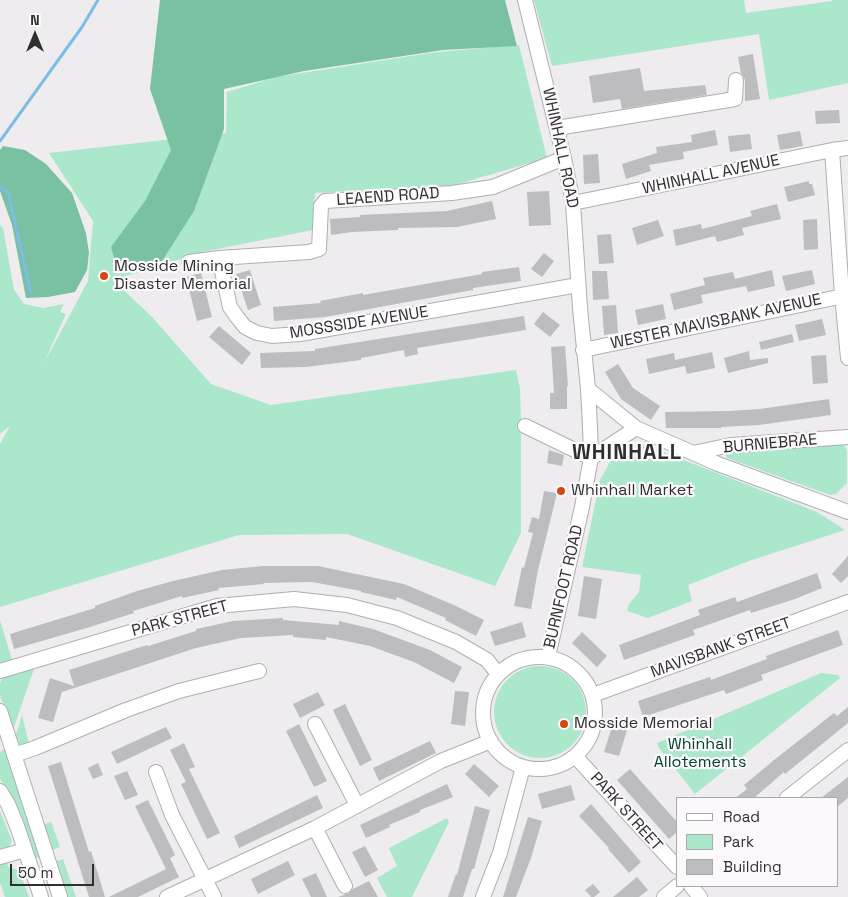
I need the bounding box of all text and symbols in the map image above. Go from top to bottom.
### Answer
north arrow [10,10,60,60]
text: N [30,11,40,29]
street label: WHINHALL ROAD [538,86,582,210]
street label: WHINHALL AVENUE [641,151,781,199]
street label: LEAEND ROAD [336,184,440,210]
place label: Mosside Mining Disaster Memorial [114,257,251,295]
marker: Mosside Mining Disaster Memorial [98,270,110,282]
street label: WESTER MAVISBANK AVENUE [609,290,823,354]
street label: MOSSSIDE AVENUE [288,303,430,343]
street label: BURNIEBRAE [722,430,818,458]
district label: WHINHALL [571,440,683,466]
place label: Whinhall Market [571,481,693,501]
marker: Whinhall Market [555,485,567,497]
street label: BURNFOOT ROAD [540,523,588,651]
street label: PARK STREET [130,597,230,641]
street label: MAVISBANK STREET [648,614,794,682]
place label: Mosside Memorial [574,714,712,734]
marker: Mosside Memorial [558,718,570,730]
park label: Whinhall Allotements [654,735,746,773]
street label: PARK STREET [586,769,666,855]
legend [676,797,838,887]
text: Road [723,807,760,826]
text: Park [723,832,754,851]
scale bar [12,854,96,886]
text: Building [723,857,782,876]
text: 50 m [18,863,53,882]

